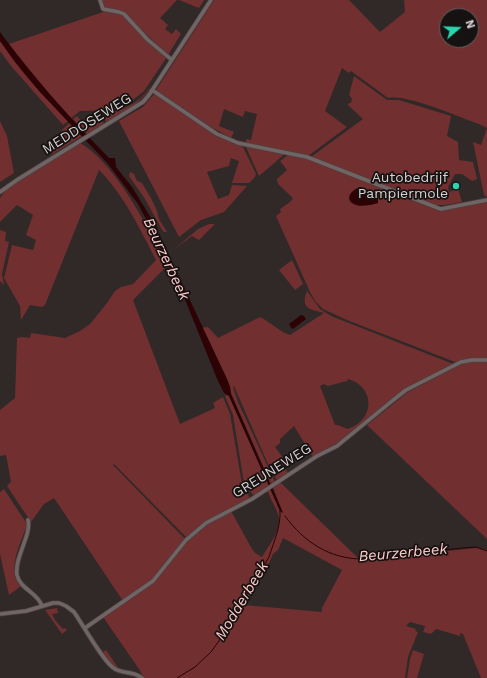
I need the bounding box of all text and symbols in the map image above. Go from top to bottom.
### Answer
north arrow [439,8,479,48]
text: N [462,18,477,30]
street label: MEDDOSEWEG [39,90,135,158]
place label: Autobedrijf Pampiermole [358,170,448,202]
marker: Autobedrijf Pampiermole [451,181,461,191]
water label: Beurzerbeek [139,215,193,303]
street label: GREUNEWEG [229,440,315,502]
water label: Beurzerbeek [358,540,448,566]
water label: Modderbeek [211,558,273,644]

